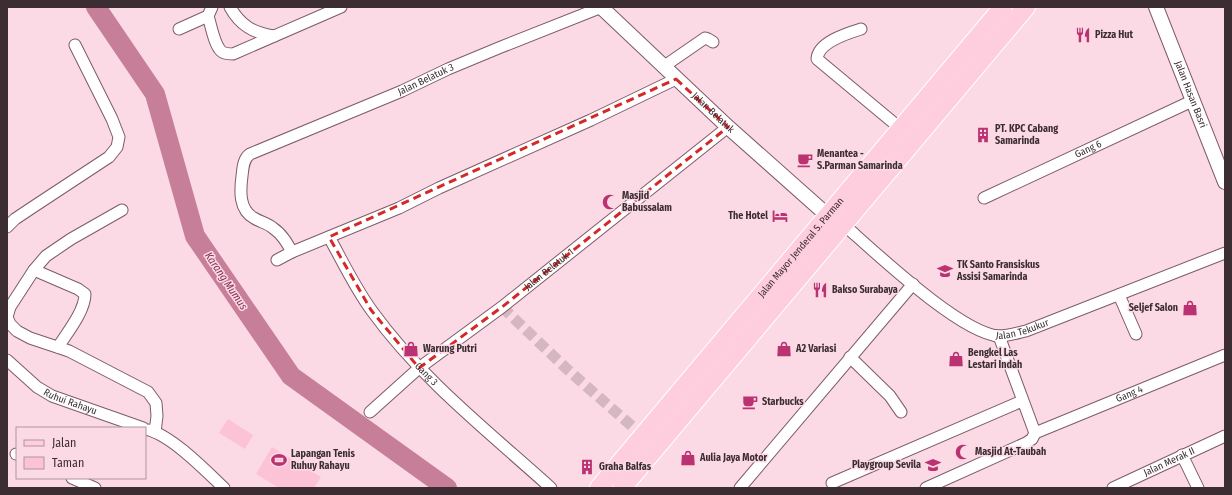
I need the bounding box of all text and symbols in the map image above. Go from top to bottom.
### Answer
restaurant icon: Pizza Hut [1074,26,1092,44]
place label: Pizza Hut [1095,29,1134,41]
street label: Jalan Hasan Basri [1172,59,1209,130]
street label: Jalan Belatuk 3 [396,61,456,98]
street label: Jalan Belatuk [689,90,737,136]
place label: PT. KPC Cabang Samarinda [995,123,1058,147]
building icon: PT. KPC Cabang Samarinda [974,126,992,144]
street label: Gang 6 [1073,138,1103,161]
place label: Menantea - S.Parman Samarinda [817,148,903,172]
cafe icon: Menantea - S.Parman Samarinda [796,151,814,169]
place label: Masjid Babussalam [622,190,672,214]
mosque icon: Masjid Babussalam [601,193,619,211]
street label: Jalan Mayor Jenderal S. Parman [756,195,846,300]
hotel icon: The Hotel [771,207,789,225]
place label: The Hotel [728,210,768,222]
street label: Jalan Belatuk 1 [522,246,576,293]
water label: Karang Mumus [202,250,250,313]
place label: TK Santo Fransiskus Assisi Samarinda [956,259,1040,283]
school or university icon: TK Santo Fransiskus Assisi Samarinda [936,262,954,280]
restaurant icon: Bakso Surabaya [811,281,829,299]
place label: Bakso Surabaya [832,284,898,296]
shop icon: Seljef Salon [1181,299,1199,317]
place label: Seljef Salon [1129,302,1178,314]
street label: Jalan Tekukur [995,316,1051,342]
shop icon: Warung Putri [402,340,420,358]
shop icon: A2 Variasi [775,340,793,358]
place label: Warung Putri [423,343,477,355]
place label: A2 Variasi [795,343,837,355]
place label: Bengkel Las Lestari Indah [968,347,1022,371]
shop icon: Bengkel Las Lestari Indah [947,350,965,368]
street label: Gang 3 [412,360,440,389]
street label: Gang 4 [1114,383,1145,405]
street label: Ruhui Rahayu [41,386,99,417]
cafe icon: Starbucks [741,393,759,411]
place label: Starbucks [762,396,804,408]
legend [16,427,146,479]
text: Jalan [52,436,76,450]
mosque icon: Masjid At-Taubah [954,443,972,461]
street label: Jalan Merak II [1142,445,1197,479]
place label: Masjid At-Taubah [975,446,1046,458]
place label: Lapangan Tenis Ruhuy Rahayu [291,448,355,472]
shop icon: Aulia Jaya Motor [679,449,697,467]
sports icon: Lapangan Tenis Ruhuy Rahayu [270,451,288,469]
place label: Aulia Jaya Motor [699,452,768,464]
text: Taman [52,456,84,470]
school or university icon: Playgroup Sevila [924,456,942,474]
building icon: Graha Balfas [578,458,596,476]
place label: Playgroup Sevila [852,459,921,471]
place label: Graha Balfas [599,461,652,473]

